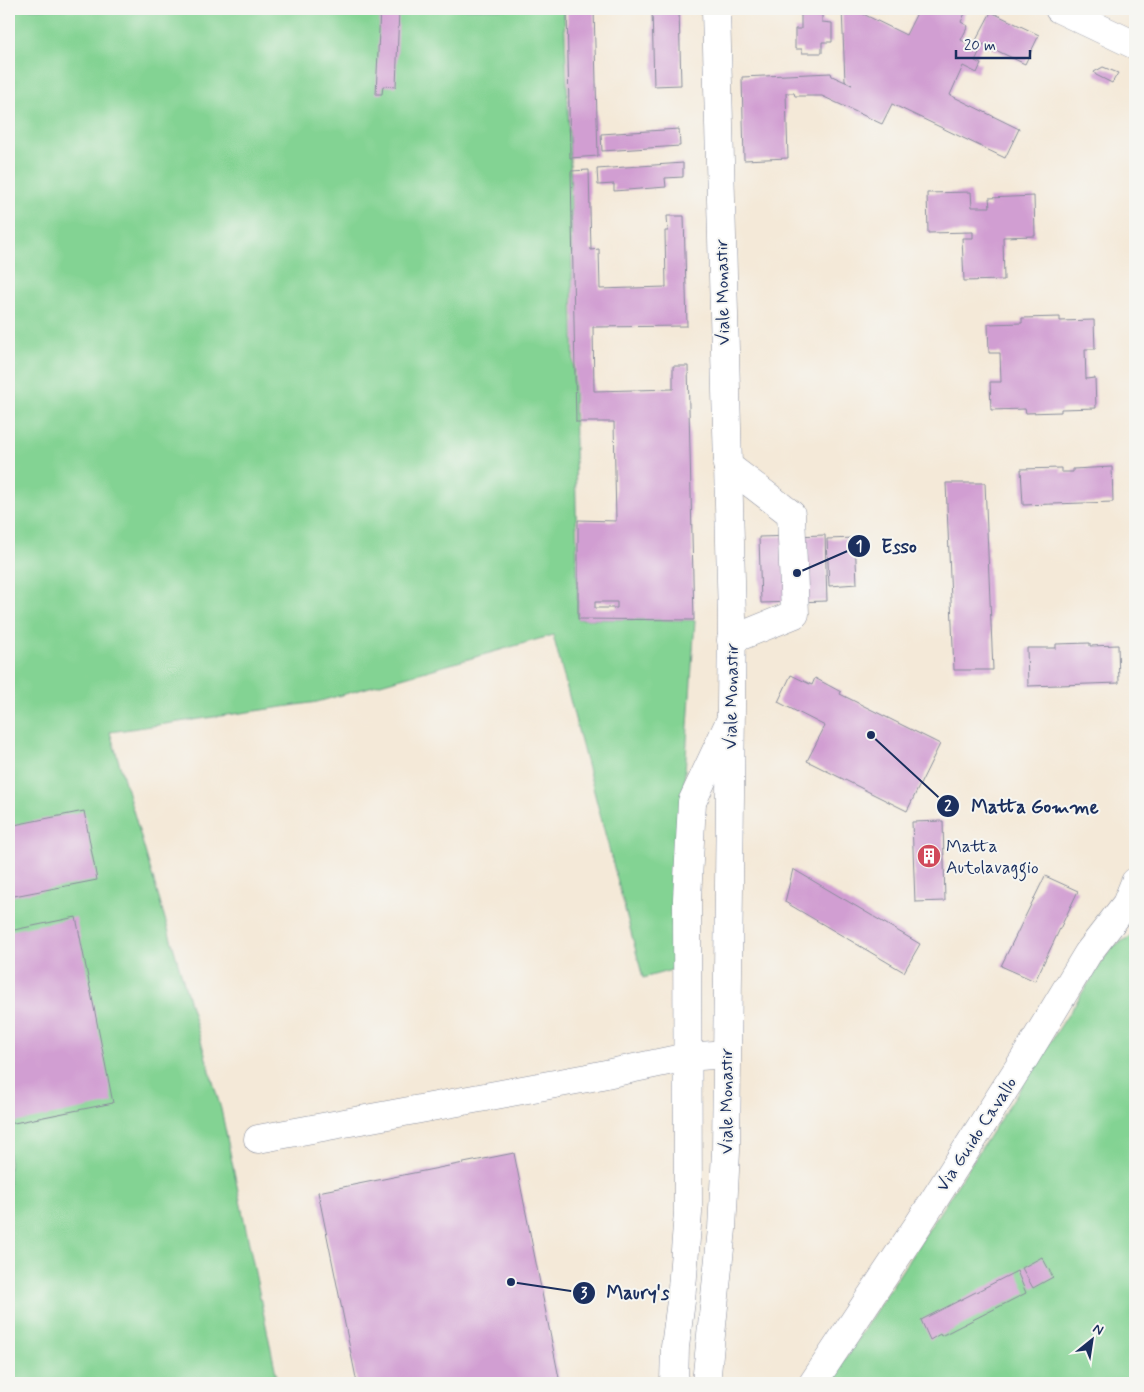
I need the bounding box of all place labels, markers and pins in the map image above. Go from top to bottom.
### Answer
callout: Esso [847,529,927,563]
callout: Matta Gomme [936,789,1108,823]
place label: Matta Autolavaggio [946,835,1039,882]
building icon: Matta Autolavaggio [916,843,942,869]
callout: Maury's [572,1276,679,1310]

